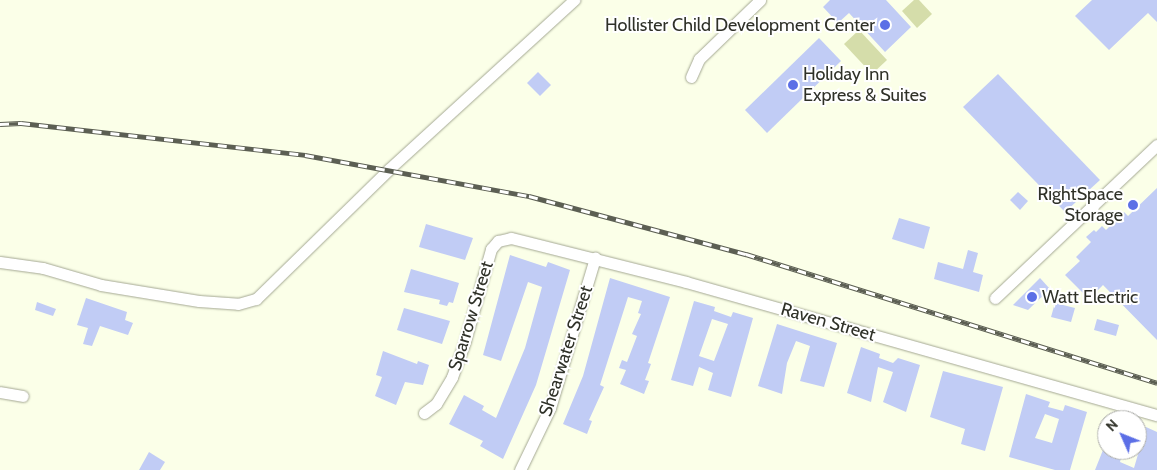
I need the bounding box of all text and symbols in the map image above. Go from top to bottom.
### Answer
place label: Hollister Child Development Center [605,14,875,36]
marker: Hollister Child Development Center [879,19,891,31]
place label: Holiday Inn Express & Suites [803,64,927,106]
marker: Holiday Inn Express & Suites [787,79,799,91]
place label: RightSpace Storage [1037,184,1123,226]
marker: RightSpace Storage [1127,199,1139,211]
street label: Sparrow Street [444,259,498,373]
street label: Shearwater Street [535,283,597,419]
place label: Watt Electric [1042,286,1138,308]
marker: Watt Electric [1026,291,1038,303]
street label: Raven Street [778,298,878,346]
north arrow [1097,410,1147,460]
text: N [1102,415,1122,435]

